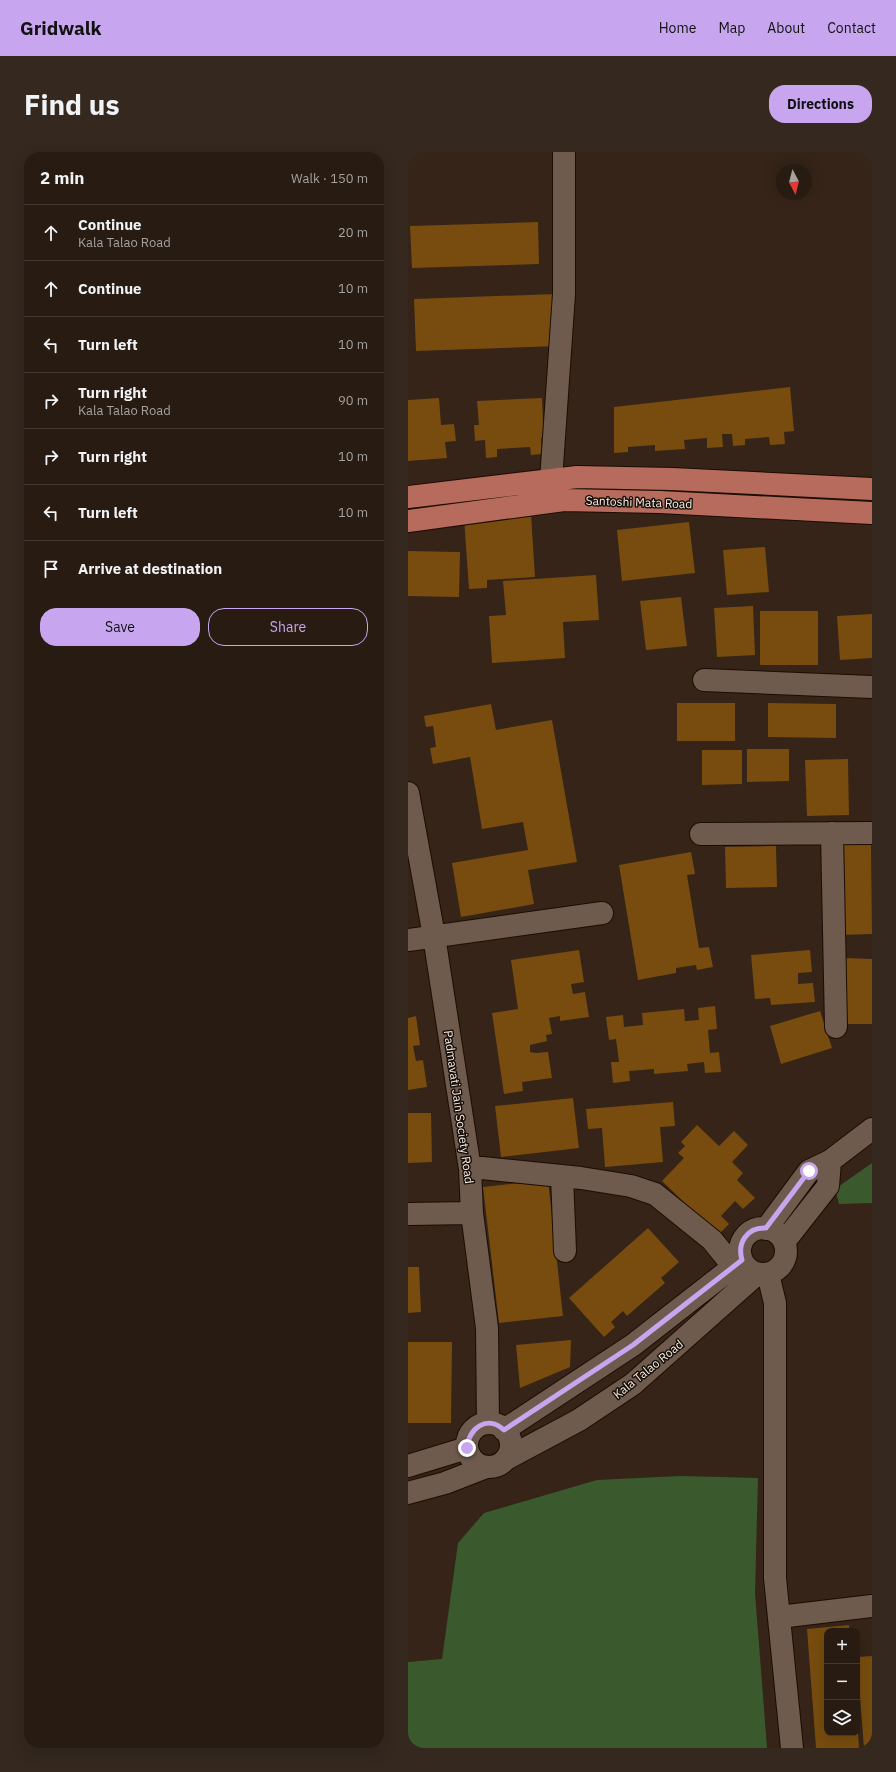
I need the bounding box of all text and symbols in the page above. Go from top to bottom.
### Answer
text: Gridwalk [20,16,102,40]
text: Home [659,19,696,37]
text: Map [718,19,745,37]
text: About [767,19,805,37]
text: Contact [827,19,876,37]
button: Directions [769,85,872,123]
text: Find us [24,86,120,123]
north arrow [776,164,812,200]
text: 2 min [40,167,84,189]
text: Walk · 150 m [291,170,368,187]
text: Continue [78,215,142,234]
icon: ahead [40,222,62,244]
text: 20 m [338,224,368,241]
text: Kala Talao Road [78,234,171,251]
icon: ahead [40,278,62,300]
text: Continue [78,279,142,298]
text: 10 m [338,280,368,297]
icon: left [40,334,62,356]
text: Turn left [78,335,138,354]
text: 10 m [338,336,368,353]
text: Turn right [78,383,147,402]
icon: right [40,390,62,412]
text: 90 m [338,392,368,409]
text: Kala Talao Road [78,402,171,419]
icon: right [40,446,62,468]
text: Turn right [78,447,147,466]
text: 10 m [338,448,368,465]
street label: Santoshi Mata Road [585,493,693,511]
icon: left [40,502,62,524]
text: Turn left [78,503,138,522]
text: 10 m [338,504,368,521]
icon: arrive [40,558,62,580]
text: Arrive at destination [78,559,222,578]
button: Save [40,608,200,646]
button: Share [208,608,368,646]
street label: Padmavati Jain Society Road [441,1029,477,1185]
route start [800,1162,818,1180]
street label: Kala Talao Road [610,1336,686,1402]
route end [458,1439,476,1457]
map controls [824,1628,860,1736]
button: + [824,1628,860,1664]
button: − [824,1664,860,1700]
button: layers [824,1700,860,1736]

